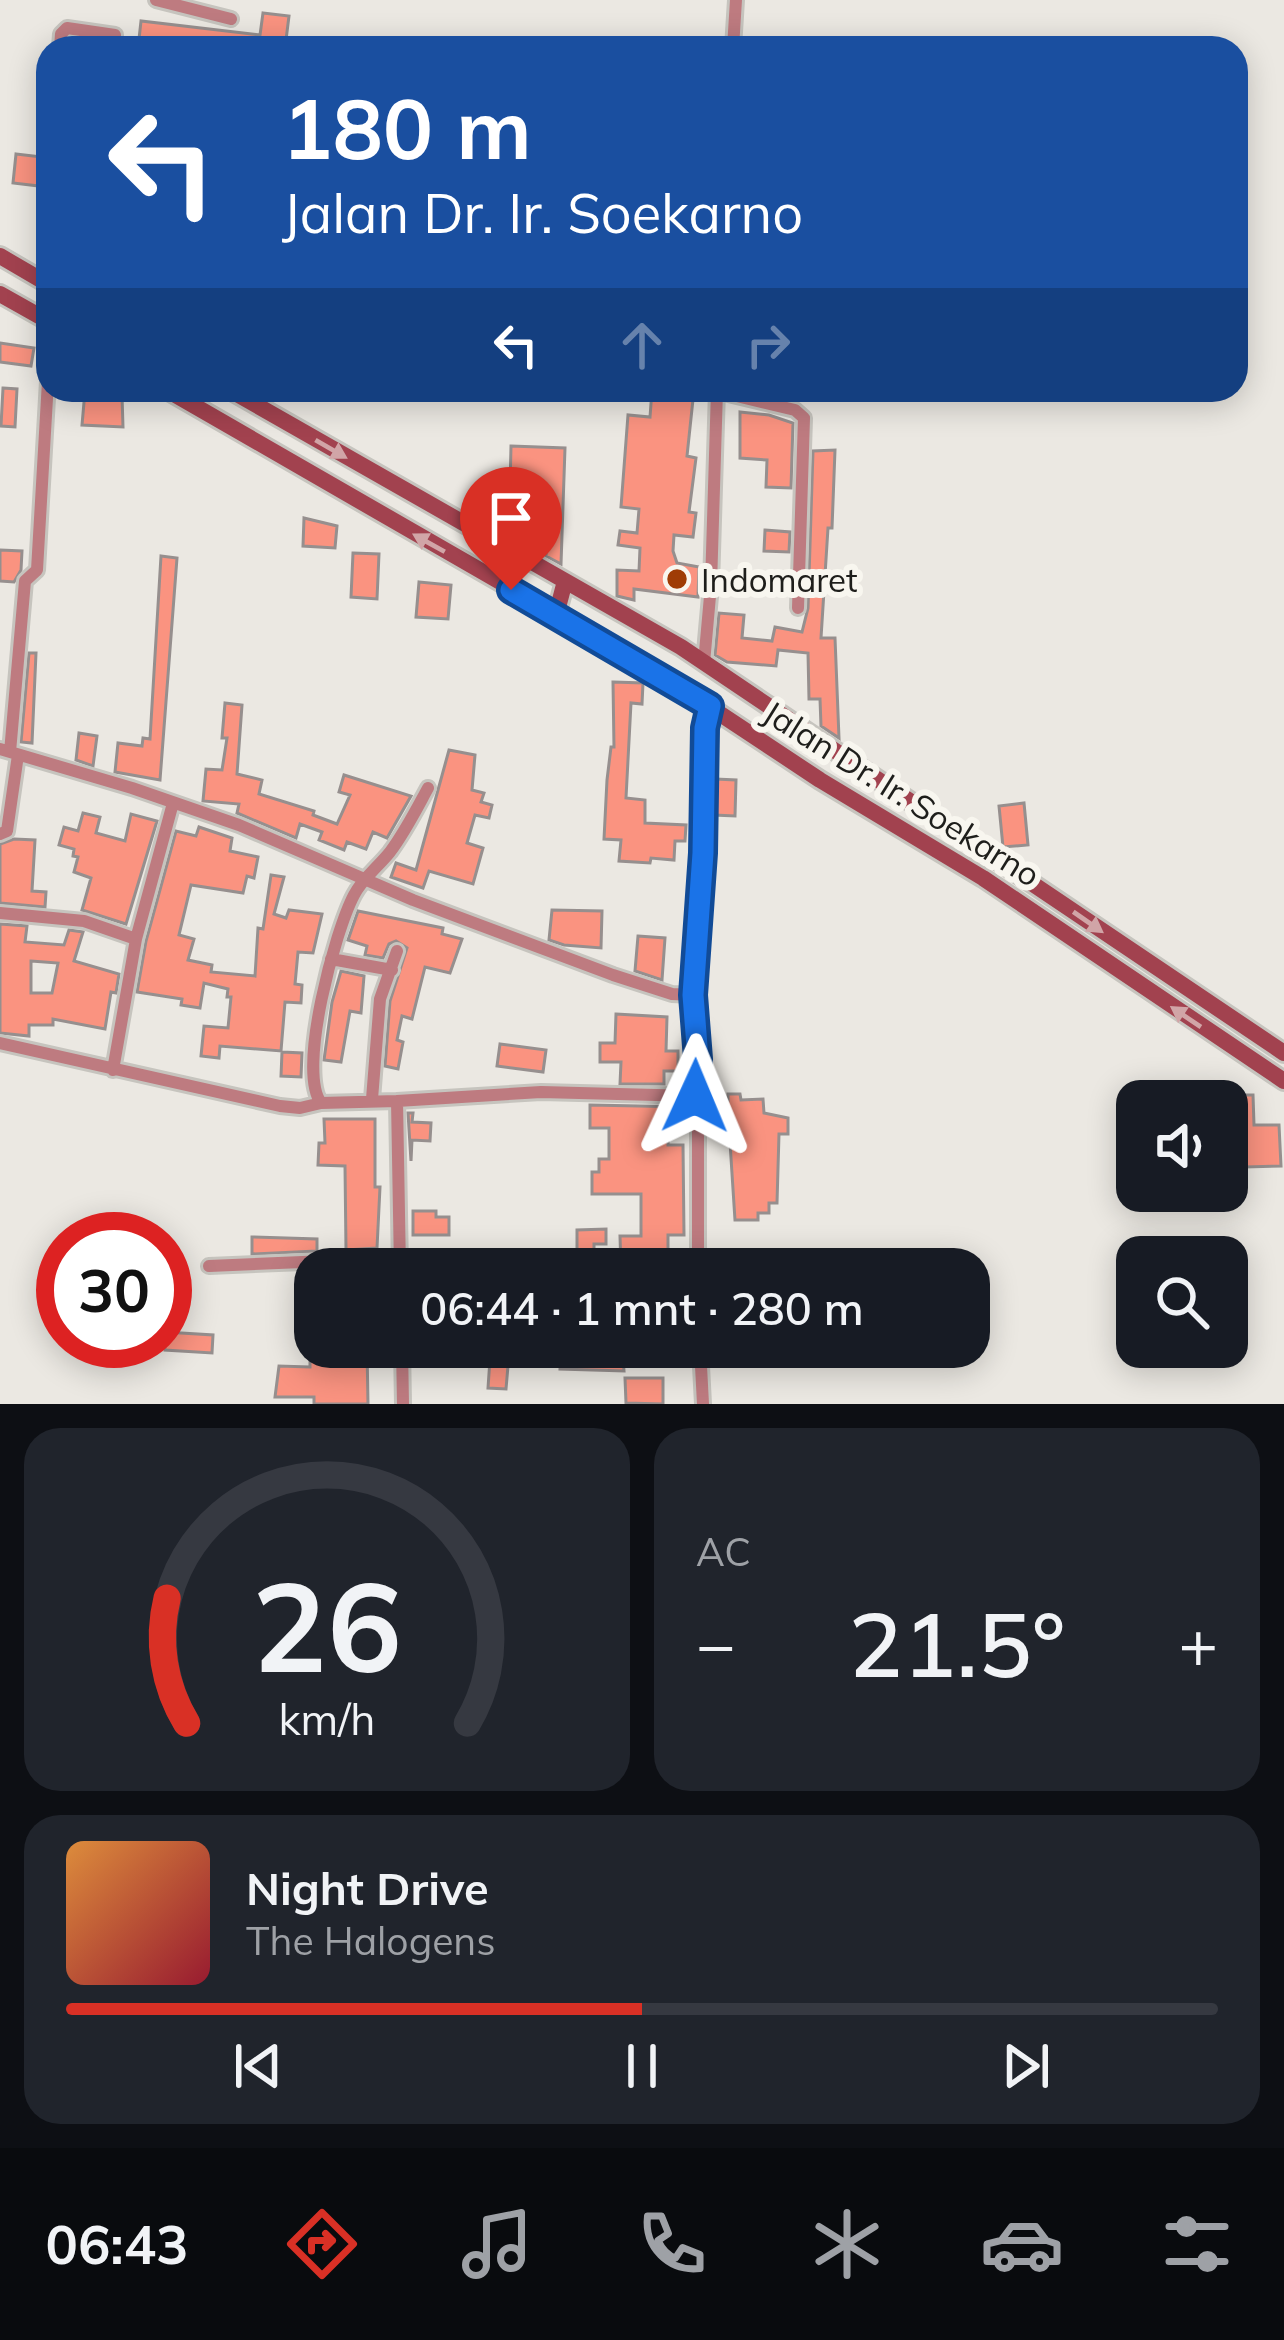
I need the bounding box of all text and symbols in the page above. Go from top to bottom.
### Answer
text: 180 m [282,75,532,180]
icon: left [84,84,240,240]
text: Jalan Dr. Ir. Soekarno [282,179,803,247]
icon: left [483,312,549,378]
icon: ahead [609,312,675,378]
icon: right [735,312,801,378]
one-way arrow [314,438,348,459]
pin [460,467,562,590]
icon: arrive [478,485,544,551]
one-way arrow [412,533,445,554]
place label: Indomaret [701,559,858,600]
marker: Indomaret [664,566,690,592]
street label: Jalan Dr. Ir. Soekarno [756,691,1048,895]
one-way arrow [1071,911,1104,933]
one-way arrow [1170,1006,1202,1029]
position arrow [632,1033,758,1159]
map controls [1116,1080,1248,1368]
button: sound [1116,1080,1248,1212]
speed limit sign: 30 [36,1212,192,1368]
button: search [1116,1236,1248,1368]
text: 06:44 · 1 mnt · 280 m [420,1280,864,1336]
text: AC [696,1527,751,1576]
text: 26 [252,1547,402,1703]
text: 21.5° [848,1587,1066,1700]
text: − [696,1602,736,1685]
text: + [1178,1602,1218,1685]
text: km/h [278,1691,376,1745]
text: Night Drive [246,1860,489,1916]
text: The Halogens [246,1916,496,1965]
icon: previous [225,2033,291,2099]
icon: pause [609,2033,675,2099]
icon: next [993,2033,1059,2099]
icon: directions [280,2202,364,2286]
icon: music [455,2202,539,2286]
icon: phone [630,2202,714,2286]
icon: climate [805,2202,889,2286]
icon: car [980,2202,1064,2286]
icon: filters [1155,2202,1239,2286]
text: 06:43 [46,2210,189,2278]

